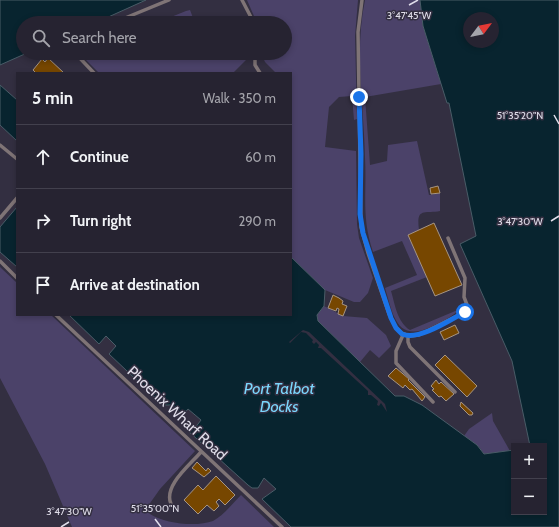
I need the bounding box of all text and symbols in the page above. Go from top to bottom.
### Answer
text: 3°47'45"W [387,9,432,22]
north arrow [463,12,499,48]
search box [16,16,292,60]
icon: search [30,27,52,49]
text: Search here [62,29,137,47]
text: 5 min [32,88,73,108]
route end [350,88,368,106]
text: Walk · 350 m [203,90,276,106]
text: 51°35'20"N [497,109,543,122]
icon: ahead [32,146,54,168]
text: Continue [70,148,129,166]
text: 60 m [245,149,276,165]
icon: right [32,210,54,232]
text: Turn right [70,212,131,230]
text: 290 m [238,213,276,229]
text: 3°47'30"W [497,215,543,228]
icon: arrive [32,274,54,296]
text: Arrive at destination [70,276,200,294]
route start [456,303,474,321]
street label: Phoenix Wharf Road [123,362,231,464]
water label: Port Talbot Docks [244,379,315,416]
map controls [511,443,547,515]
button: + [511,443,547,479]
button: − [511,479,547,515]
text: 51°35'00"N [131,502,179,515]
text: 3°47'30"W [46,505,92,518]

